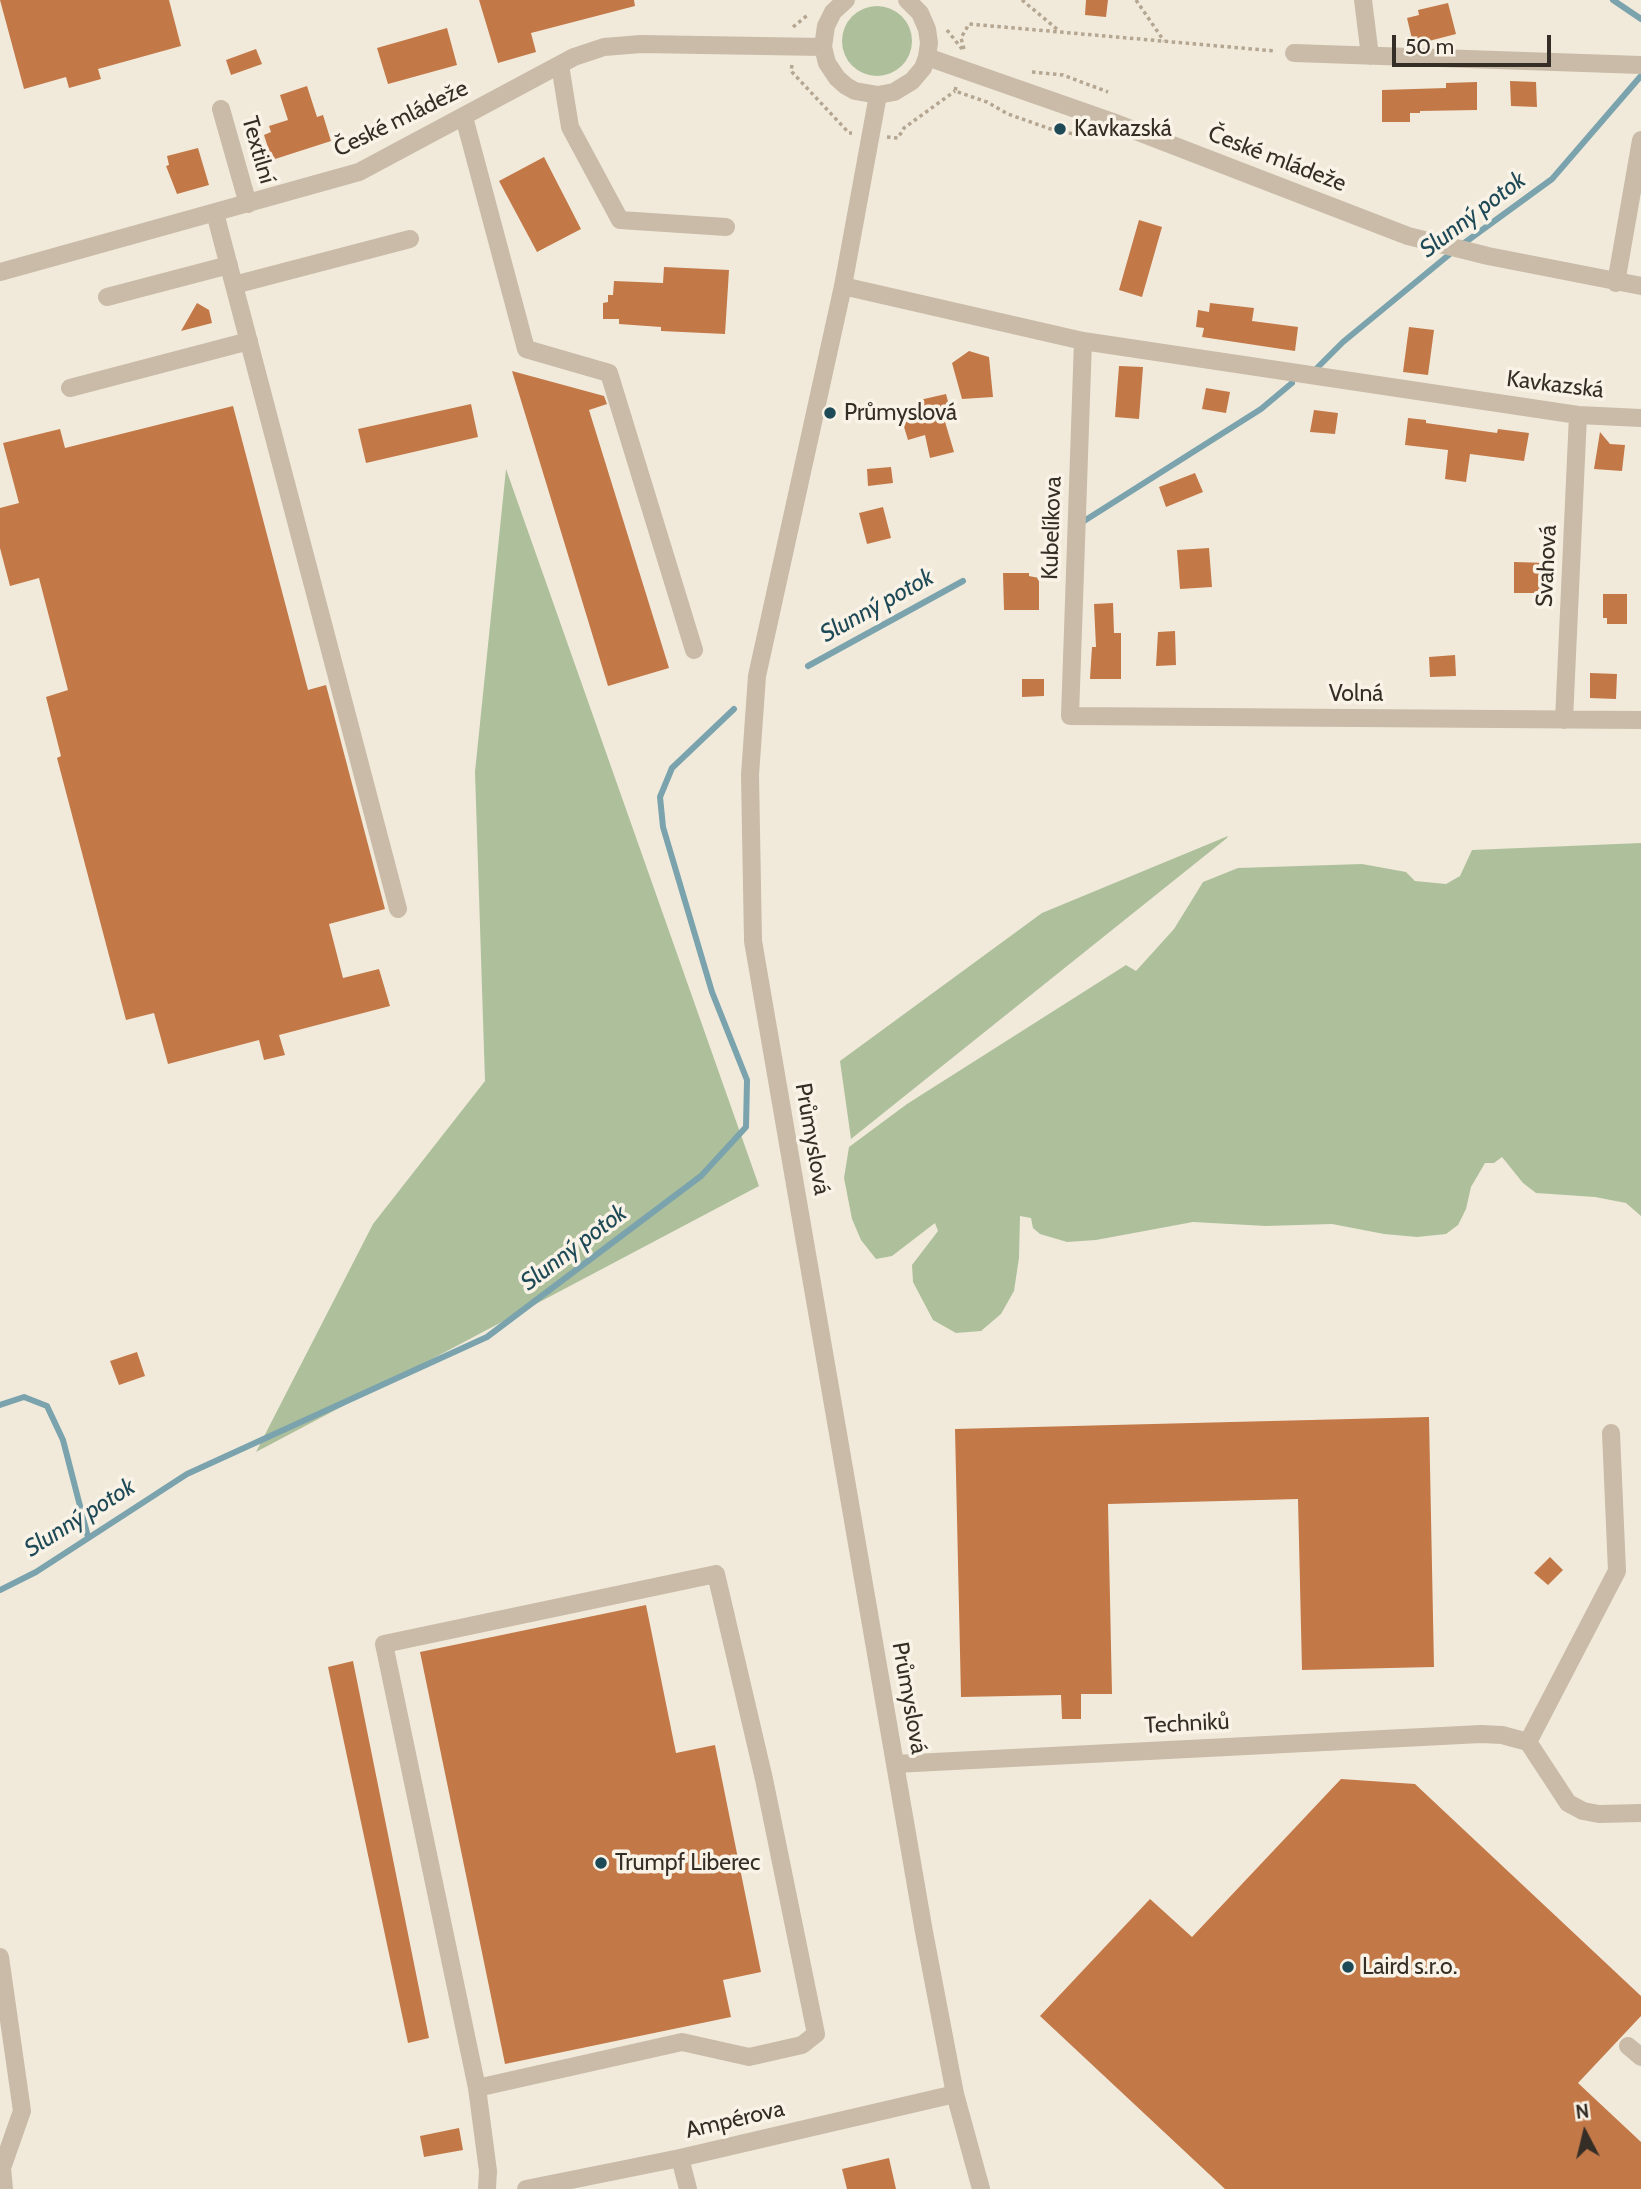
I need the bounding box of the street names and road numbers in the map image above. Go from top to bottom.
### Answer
street label: České mládeže [329,75,473,163]
street label: Textilní [235,113,281,187]
street label: České mládeže [1204,120,1350,198]
street label: Kavkazská [1505,365,1605,405]
street label: Kubelíkova [1036,476,1068,580]
street label: Svahová [1531,524,1563,608]
street label: Volná [1329,680,1383,708]
street label: Průmyslová [789,1081,835,1197]
street label: Průmyslová [886,1640,932,1756]
street label: Techniků [1144,1708,1230,1740]
street label: Ampérova [683,2095,787,2145]

